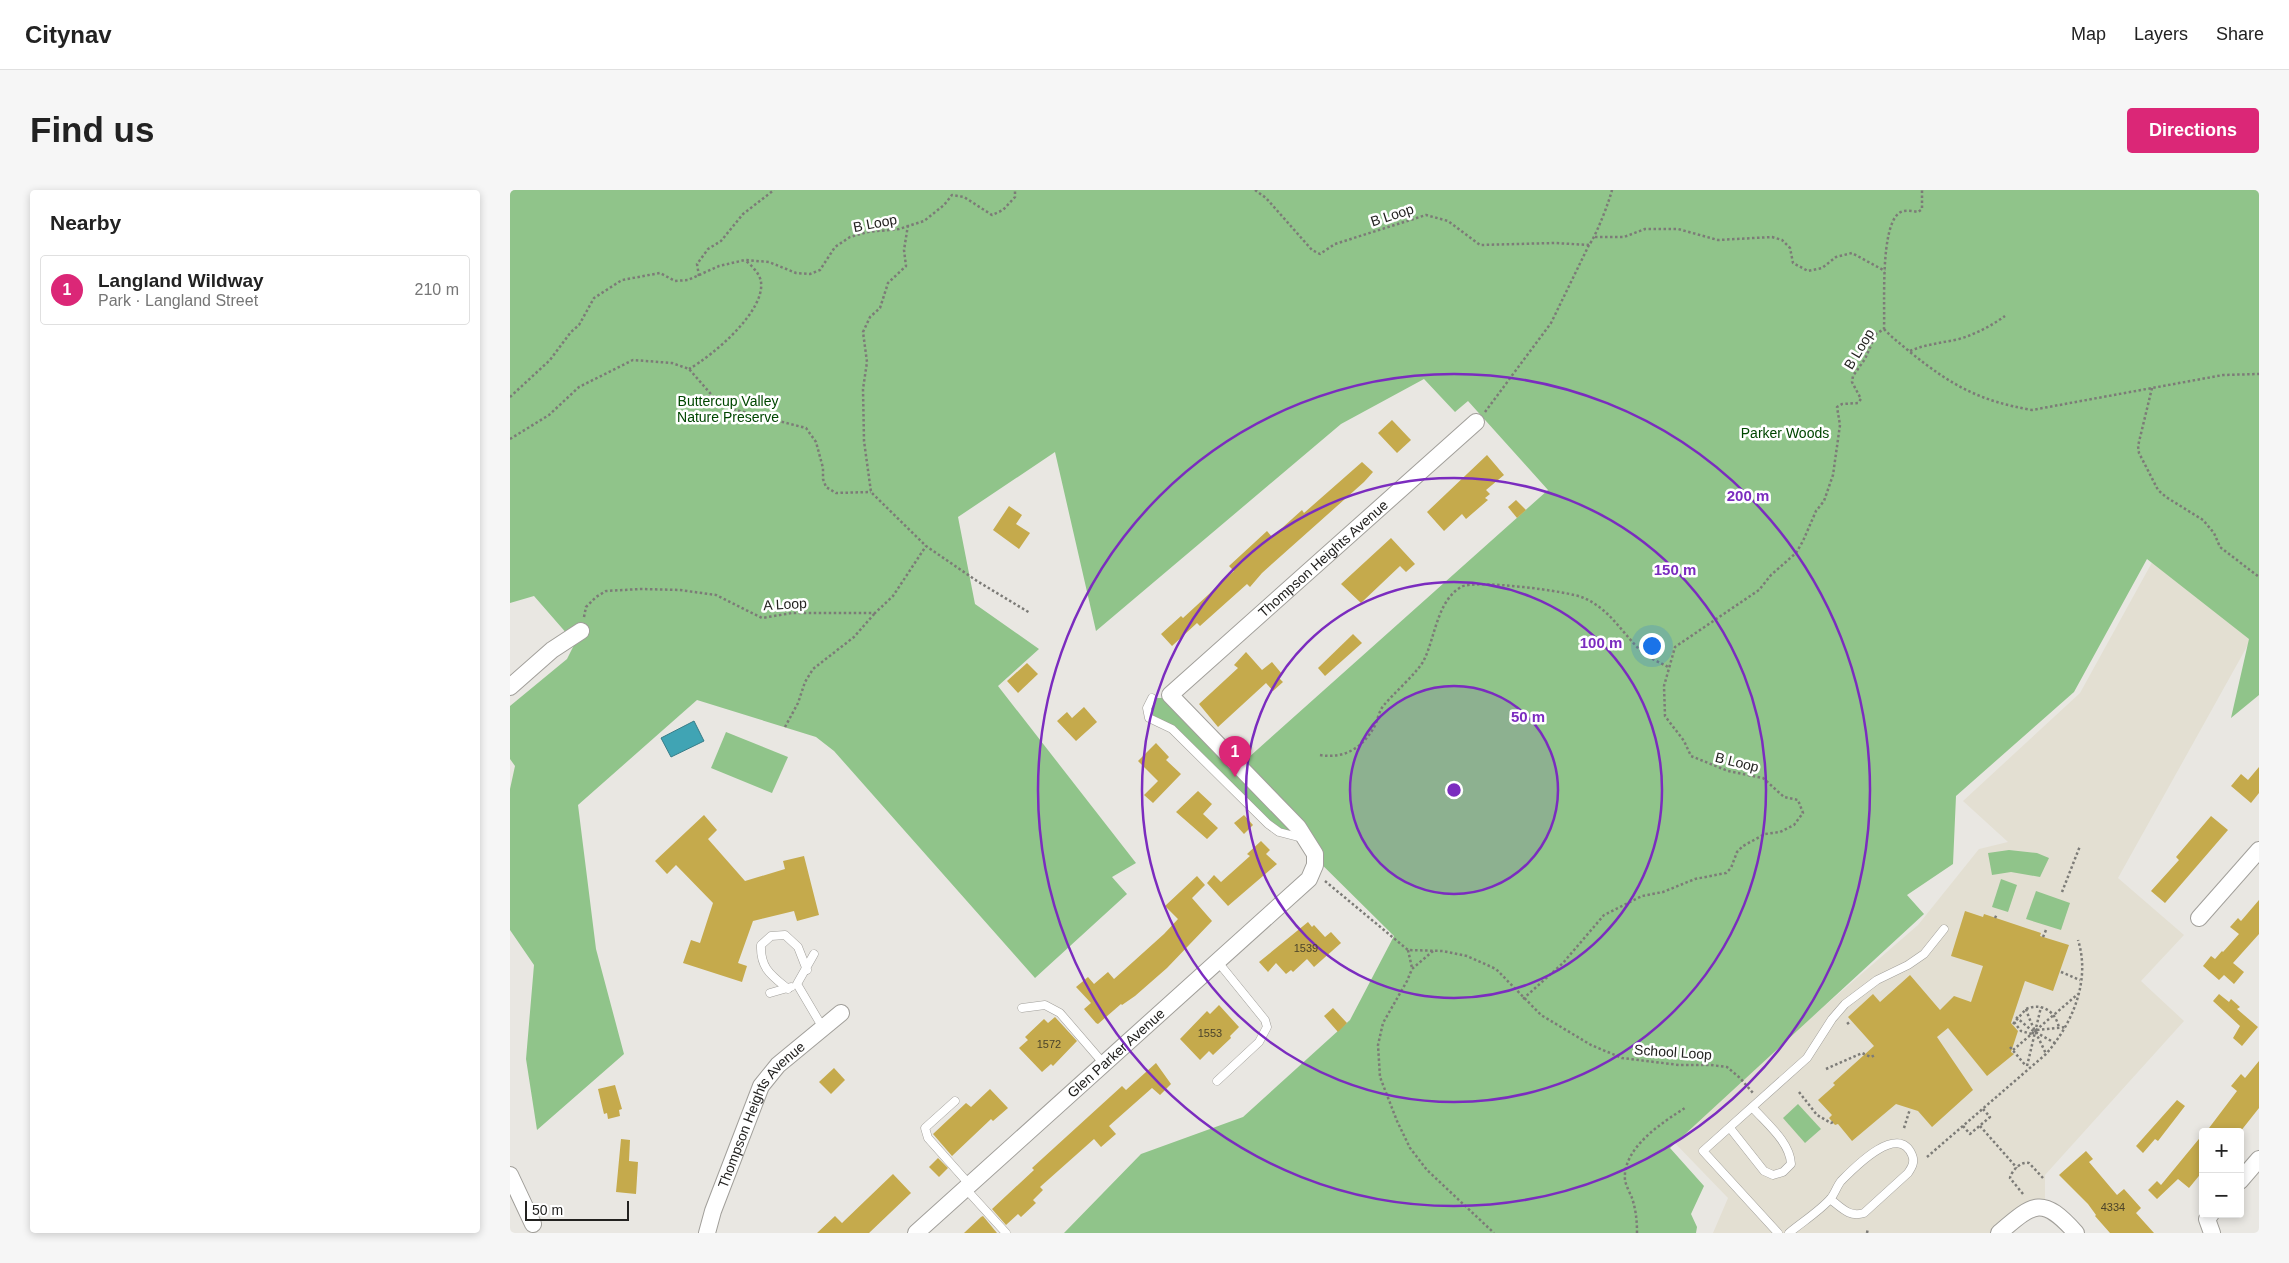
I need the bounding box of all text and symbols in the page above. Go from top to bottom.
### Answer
text: Citynav [25,21,112,48]
text: Map [2071,24,2106,44]
text: Layers [2134,24,2188,44]
text: Share [2216,24,2264,44]
button: Directions [2127,108,2259,153]
text: Find us [30,110,154,149]
street label: B Loop [1368,200,1416,229]
text: Nearby [50,211,121,234]
street label: B Loop [852,211,899,235]
text: Langland Wildway [98,270,264,291]
text: 1 [63,281,71,298]
text: 210 m [415,281,459,298]
text: Park · Langland Street [98,292,258,309]
street label: B Loop [1841,326,1877,372]
park label: Buttercup Valley Nature Preserve [677,393,779,425]
park label: Parker Woods [1741,425,1829,441]
text: 200 m [1727,487,1769,504]
street label: Thompson Heights Avenue [1255,496,1391,620]
text: 150 m [1654,561,1696,578]
street label: A Loop [763,595,807,613]
your location [1639,633,1665,659]
text: 100 m [1580,634,1622,651]
text: 50 m [1511,708,1545,725]
pin: 1 [1219,736,1251,777]
street label: B Loop [1714,749,1761,775]
centre of rings [1445,781,1463,799]
house number: 1539 [1294,942,1318,954]
street label: Glen Parker Avenue [1064,1005,1168,1101]
house number: 1553 [1198,1027,1222,1039]
street label: Thompson Heights Avenue [715,1038,808,1190]
house number: 1572 [1037,1038,1061,1050]
street label: School Loop [1634,1041,1713,1063]
map controls [2199,1128,2244,1218]
button: + [2199,1128,2244,1173]
button: − [2199,1173,2244,1218]
scale bar [525,1198,629,1221]
house number: 4334 [2101,1201,2125,1213]
text: 50 m [532,1202,563,1218]

